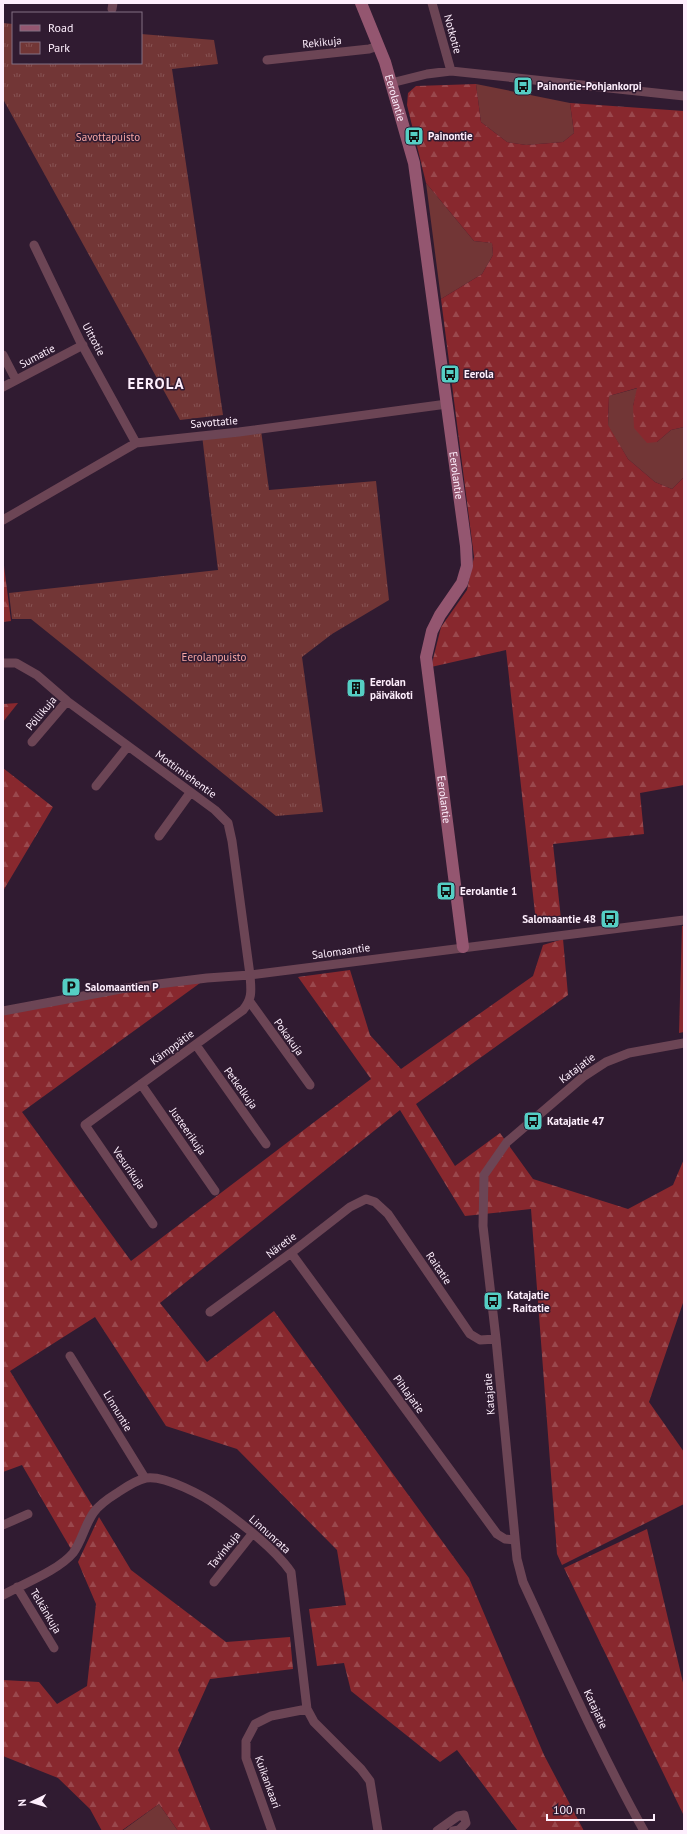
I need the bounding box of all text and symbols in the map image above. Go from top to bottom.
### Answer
legend [12,12,142,64]
street label: Notkotie [441,13,465,56]
text: Road [48,20,73,35]
street label: Rekikuja [302,33,342,51]
text: Park [48,40,70,55]
street label: Eerolantie [382,73,409,123]
bus stop icon: Painontie-Pohjankorpi [512,75,534,97]
place label: Painontie-Pohjankorpi [537,79,642,93]
bus stop icon: Painontie [403,125,425,147]
place label: Painontie [428,129,473,143]
park label: Savottapuisto [76,130,140,144]
street label: Uittotie [79,320,109,358]
street label: Sumatie [17,341,58,371]
bus stop icon: Eerola [439,363,461,385]
place label: Eerola [464,367,494,381]
district label: EEROLA [127,374,185,393]
street label: Savottatie [190,413,239,431]
street label: Eerolantie [446,451,467,501]
park label: Eerolanpuisto [182,650,246,664]
place label: Eerolan päiväkoti [370,675,413,702]
building icon: Eerolan päiväkoti [345,677,367,699]
street label: Pöllikuja [23,693,59,733]
street label: Mottimiehentie [153,747,220,801]
street label: Eerolantie [434,775,454,825]
bus stop icon: Eerolantie 1 [435,880,457,902]
place label: Eerolantie 1 [460,884,517,898]
bus stop icon: Salomaantie 48 [599,908,621,930]
place label: Salomaantie 48 [522,912,596,926]
street label: Salomaantie [311,940,371,962]
parking icon: Salomaantien P [60,976,82,998]
place label: Salomaantien P [85,980,159,994]
street label: Pokakuja [271,1016,307,1058]
street label: Kämppätie [147,1026,197,1068]
street label: Katajatie [556,1050,598,1086]
street label: Petkelkuja [221,1064,261,1112]
street label: Justeerikuja [166,1104,209,1157]
bus stop icon: Katajatie 47 [522,1110,544,1132]
place label: Katajatie 47 [547,1114,604,1128]
street label: Vesurikuja [109,1143,149,1192]
street label: Näretie [263,1229,299,1261]
street label: Raitatie [423,1249,455,1287]
place label: Katajatie - Raitatie [507,1288,550,1315]
bus stop icon: Katajatie - Raitatie [482,1290,504,1312]
street label: Pihlajatie [390,1372,428,1416]
street label: Katajatie [480,1372,498,1415]
street label: Linnuntie [100,1388,136,1434]
street label: Linnunrata [246,1512,294,1556]
street label: Tavinkuja [205,1528,243,1572]
street label: Telkänkuja [27,1586,65,1636]
street label: Katajatie [581,1687,611,1731]
street label: Kuikankaari [252,1754,284,1810]
north arrow [12,1782,52,1822]
scale bar [547,1796,654,1822]
text: N [15,1799,29,1807]
text: 100 m [553,1802,586,1817]

